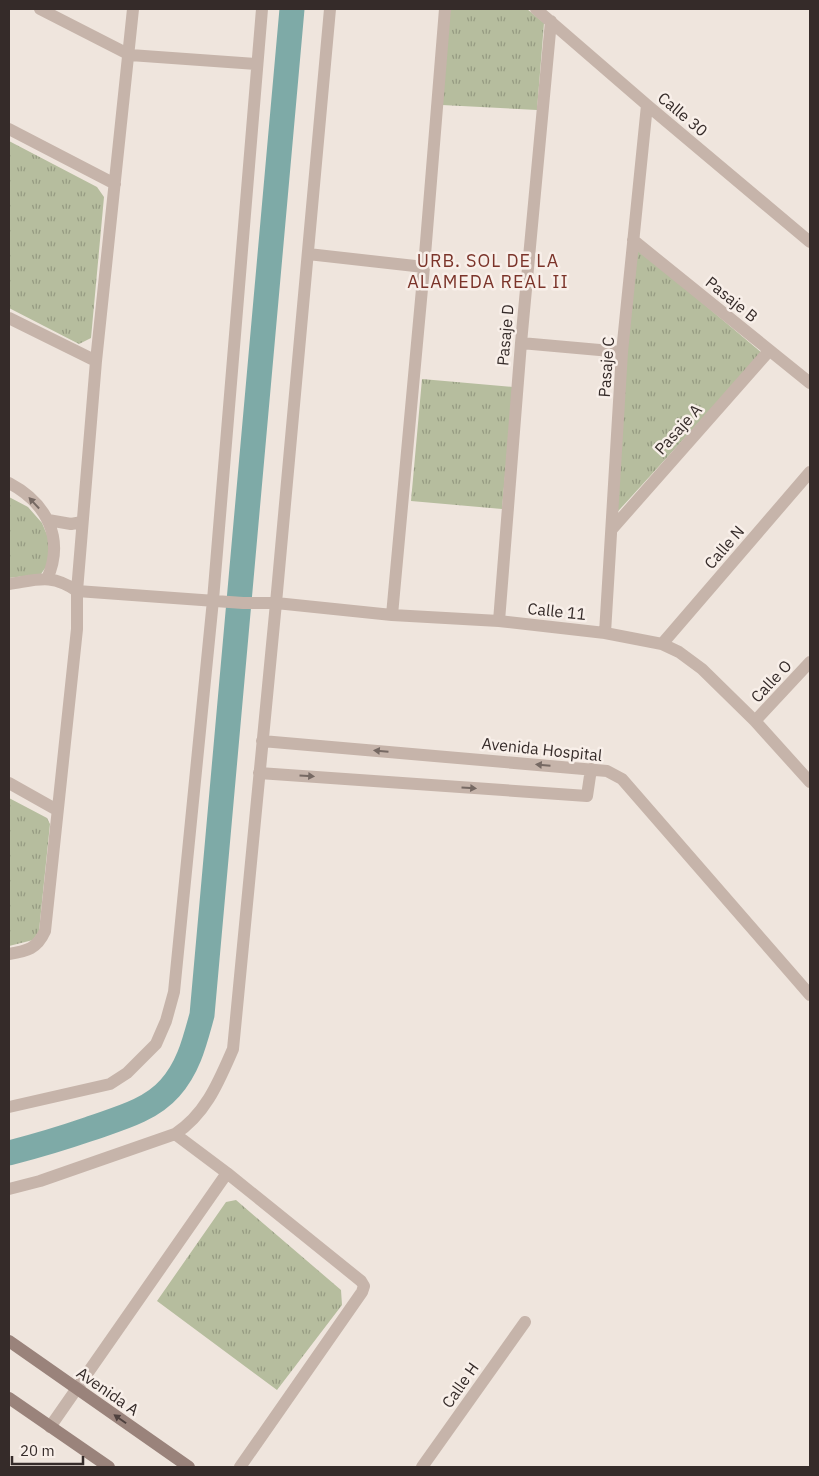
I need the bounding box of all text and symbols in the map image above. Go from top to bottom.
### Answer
street label: Calle 30 [654,87,712,141]
district label: URB. SOL DE LA ALAMEDA REAL II [407,249,569,293]
street label: Pasaje B [702,272,762,326]
street label: Pasaje D [492,303,518,367]
street label: Pasaje C [594,336,618,398]
street label: Pasaje A [650,400,706,458]
one-way arrow [28,497,40,509]
street label: Calle N [700,521,748,573]
street label: Calle 11 [527,598,587,624]
street label: Calle O [746,656,796,706]
street label: Avenida Hospital [481,733,603,765]
one-way arrow [372,747,388,755]
one-way arrow [534,761,550,769]
one-way arrow [300,773,316,781]
one-way arrow [462,784,478,792]
street label: Calle H [437,1358,483,1412]
street label: Avenida A [73,1362,143,1420]
one-way arrow [113,1414,127,1424]
scale bar [12,1434,84,1466]
text: 20 m [20,1441,55,1460]

